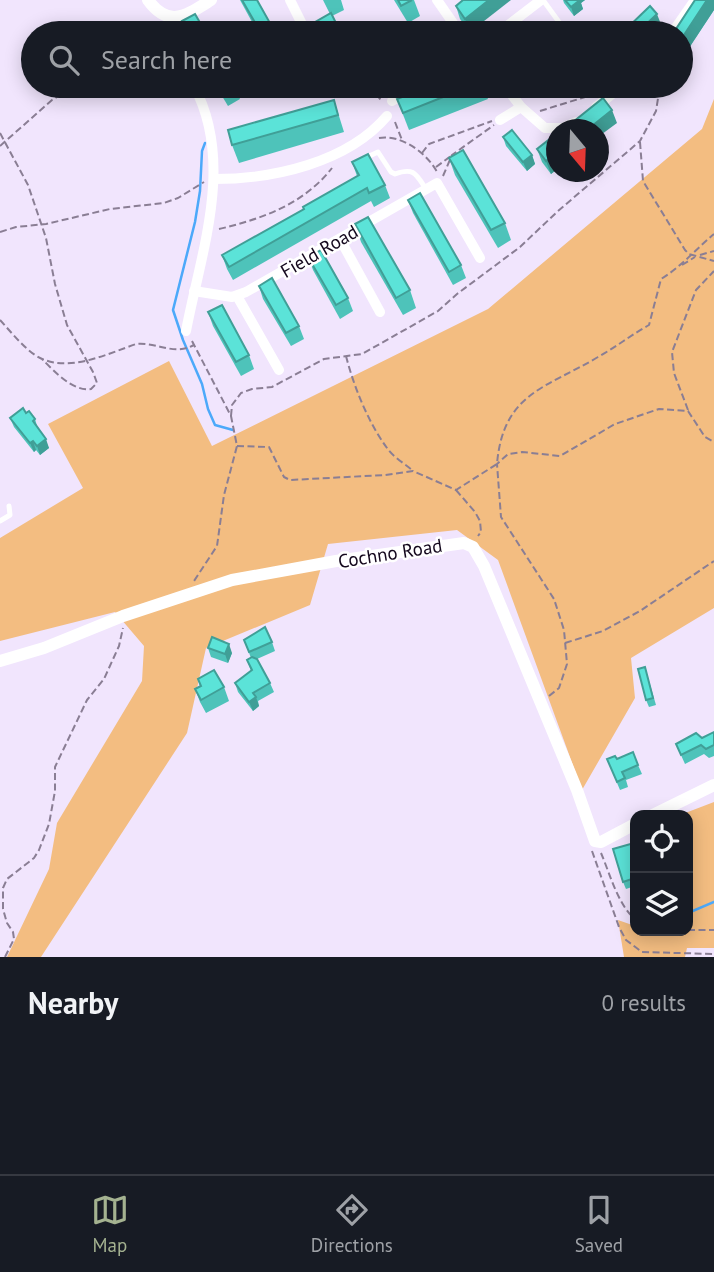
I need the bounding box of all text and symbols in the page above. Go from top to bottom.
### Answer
search box [21,21,693,98]
icon: search [45,41,83,79]
text: Search here [101,43,232,76]
north arrow [546,119,609,182]
street label: Field Road [276,219,362,283]
street label: Cochno Road [336,533,444,573]
map controls [630,810,693,936]
button: locate [630,810,693,873]
button: layers [630,873,693,936]
text: Nearby [28,983,118,1022]
text: 0 results [602,988,686,1017]
tab: Map [91,1191,129,1257]
tab: Directions [311,1191,393,1257]
tab: Saved [575,1191,623,1257]

